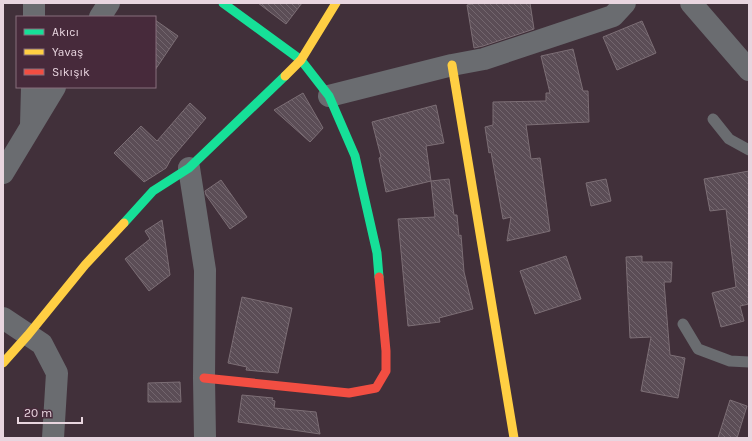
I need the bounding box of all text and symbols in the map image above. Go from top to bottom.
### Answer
legend [16,16,156,88]
text: Akıcı [52,25,79,39]
text: Yavaş [52,45,83,59]
text: Sıkışık [52,65,90,79]
scale bar [18,399,82,425]
text: 20 m [24,406,52,420]

